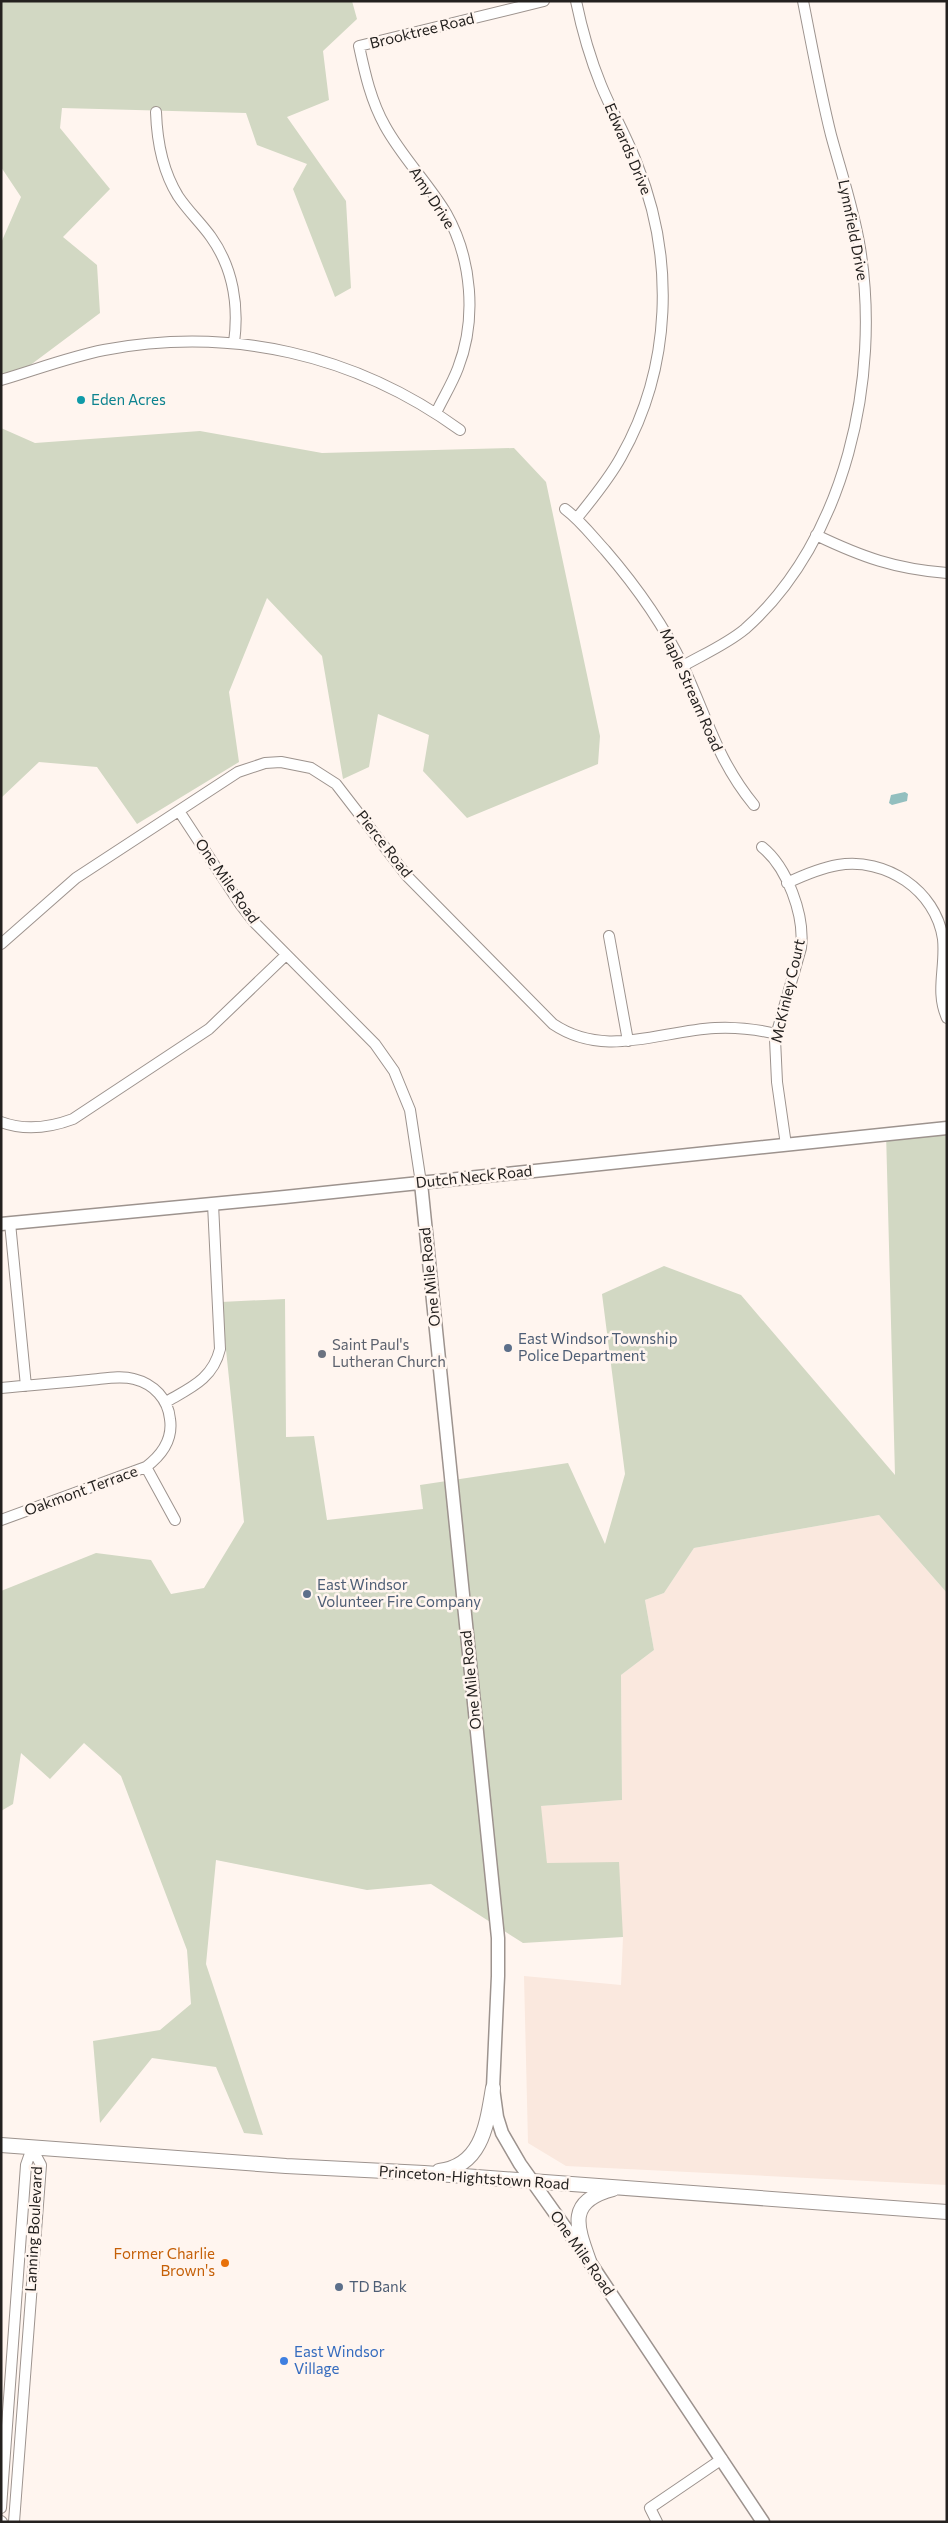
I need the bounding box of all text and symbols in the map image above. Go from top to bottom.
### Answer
street label: Brooktree Road [368,8,476,52]
street label: Edwards Drive [602,100,656,197]
street label: Amy Drive [406,163,460,232]
street label: Lynnfield Drive [835,178,873,282]
place label: Eden Acres [91,390,166,408]
marker: Eden Acres [75,394,87,406]
street label: Maple Stream Road [657,625,727,754]
street label: Pierce Road [353,806,417,881]
street label: One Mile Road [192,835,264,926]
street label: McKinley Court [766,937,808,1045]
street label: Dutch Neck Road [415,1161,533,1191]
street label: One Mile Road [415,1227,443,1328]
place label: East Windsor Township Police Department [518,1329,678,1364]
place label: Saint Paul's Lutheran Church [332,1335,446,1370]
marker: East Windsor Township Police Department [502,1342,514,1354]
marker: Saint Paul's Lutheran Church [316,1348,328,1360]
street label: Oakmont Terrace [22,1461,140,1519]
place label: East Windsor Volunteer Fire Company [317,1575,481,1610]
marker: East Windsor Volunteer Fire Company [301,1588,313,1600]
street label: One Mile Road [456,1630,484,1731]
street label: Princeton-Hightstown Road [378,2161,570,2193]
street label: Lanning Boulevard [21,2166,45,2292]
street label: One Mile Road [547,2207,619,2298]
place label: Former Charlie Brown's [114,2244,215,2279]
marker: Former Charlie Brown's [219,2257,231,2269]
place label: TD Bank [349,2277,407,2295]
marker: TD Bank [333,2281,345,2293]
place label: East Windsor Village [294,2342,385,2377]
marker: East Windsor Village [278,2355,290,2367]

